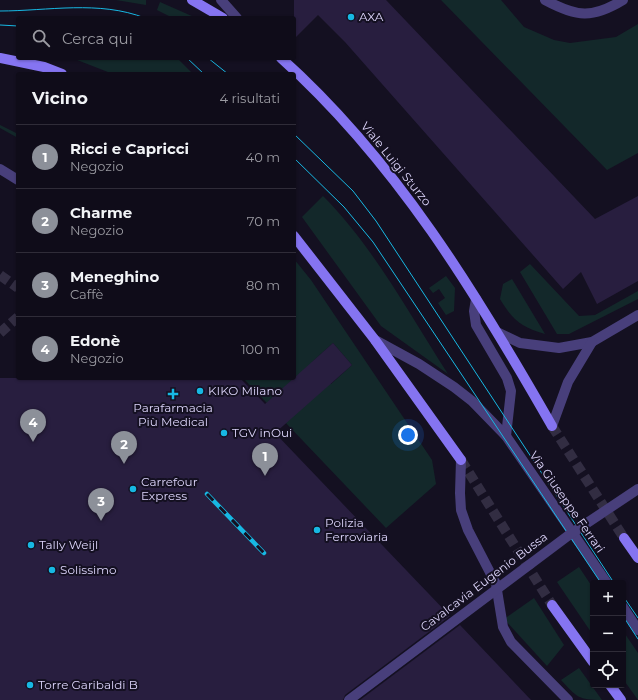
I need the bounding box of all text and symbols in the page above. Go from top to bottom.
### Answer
place label: AXA [359,9,384,24]
marker: AXA [346,12,356,22]
search box [16,16,296,60]
icon: search [30,27,52,49]
text: Cerca qui [62,29,133,48]
text: Vicino [32,88,88,108]
text: 4 risultati [219,90,280,106]
street label: Viale Luigi Sturzo [358,119,435,209]
text: Ricci e Capricci [70,139,189,158]
text: 1 [42,149,48,165]
text: 40 m [246,149,280,165]
text: Negozio [70,158,124,174]
text: Charme [70,203,132,222]
text: 2 [41,213,49,229]
text: 70 m [247,213,280,229]
text: Negozio [70,222,124,238]
text: Meneghino [70,267,159,286]
text: 3 [41,277,49,293]
text: 80 m [246,277,280,293]
text: Caffè [70,286,103,302]
text: Edonè [70,331,120,350]
text: 4 [41,341,49,357]
text: 100 m [241,341,280,357]
text: Negozio [70,350,124,366]
place label: KIKO Milano [208,383,282,398]
marker: KIKO Milano [195,386,205,396]
marker: Parafarmacia Più Medical [168,389,178,399]
place label: Parafarmacia Più Medical [133,400,213,429]
pin: 4 [20,409,46,442]
place label: TGV inOui [232,425,292,440]
your location [398,425,418,445]
marker: TGV inOui [219,428,229,438]
pin: 2 [111,431,137,464]
pin: 1 [252,443,278,476]
street label: Via Giuseppe Ferrari [527,448,608,555]
place label: Carrefour Express [141,474,198,503]
marker: Carrefour Express [128,484,138,494]
pin: 3 [88,488,114,521]
place label: Polizia Ferroviaria [325,515,388,544]
marker: Polizia Ferroviaria [312,525,322,535]
street label: Cavalcavia Eugenio Bussa [417,529,550,634]
place label: Tally Weijl [39,537,98,552]
marker: Tally Weijl [26,540,36,550]
place label: Solissimo [60,562,117,577]
marker: Solissimo [47,565,57,575]
map controls [590,580,626,688]
button: + [590,580,626,616]
button: − [590,616,626,652]
button: locate [590,652,626,688]
place label: Torre Garibaldi B [38,677,138,692]
marker: Torre Garibaldi B [25,680,35,690]

